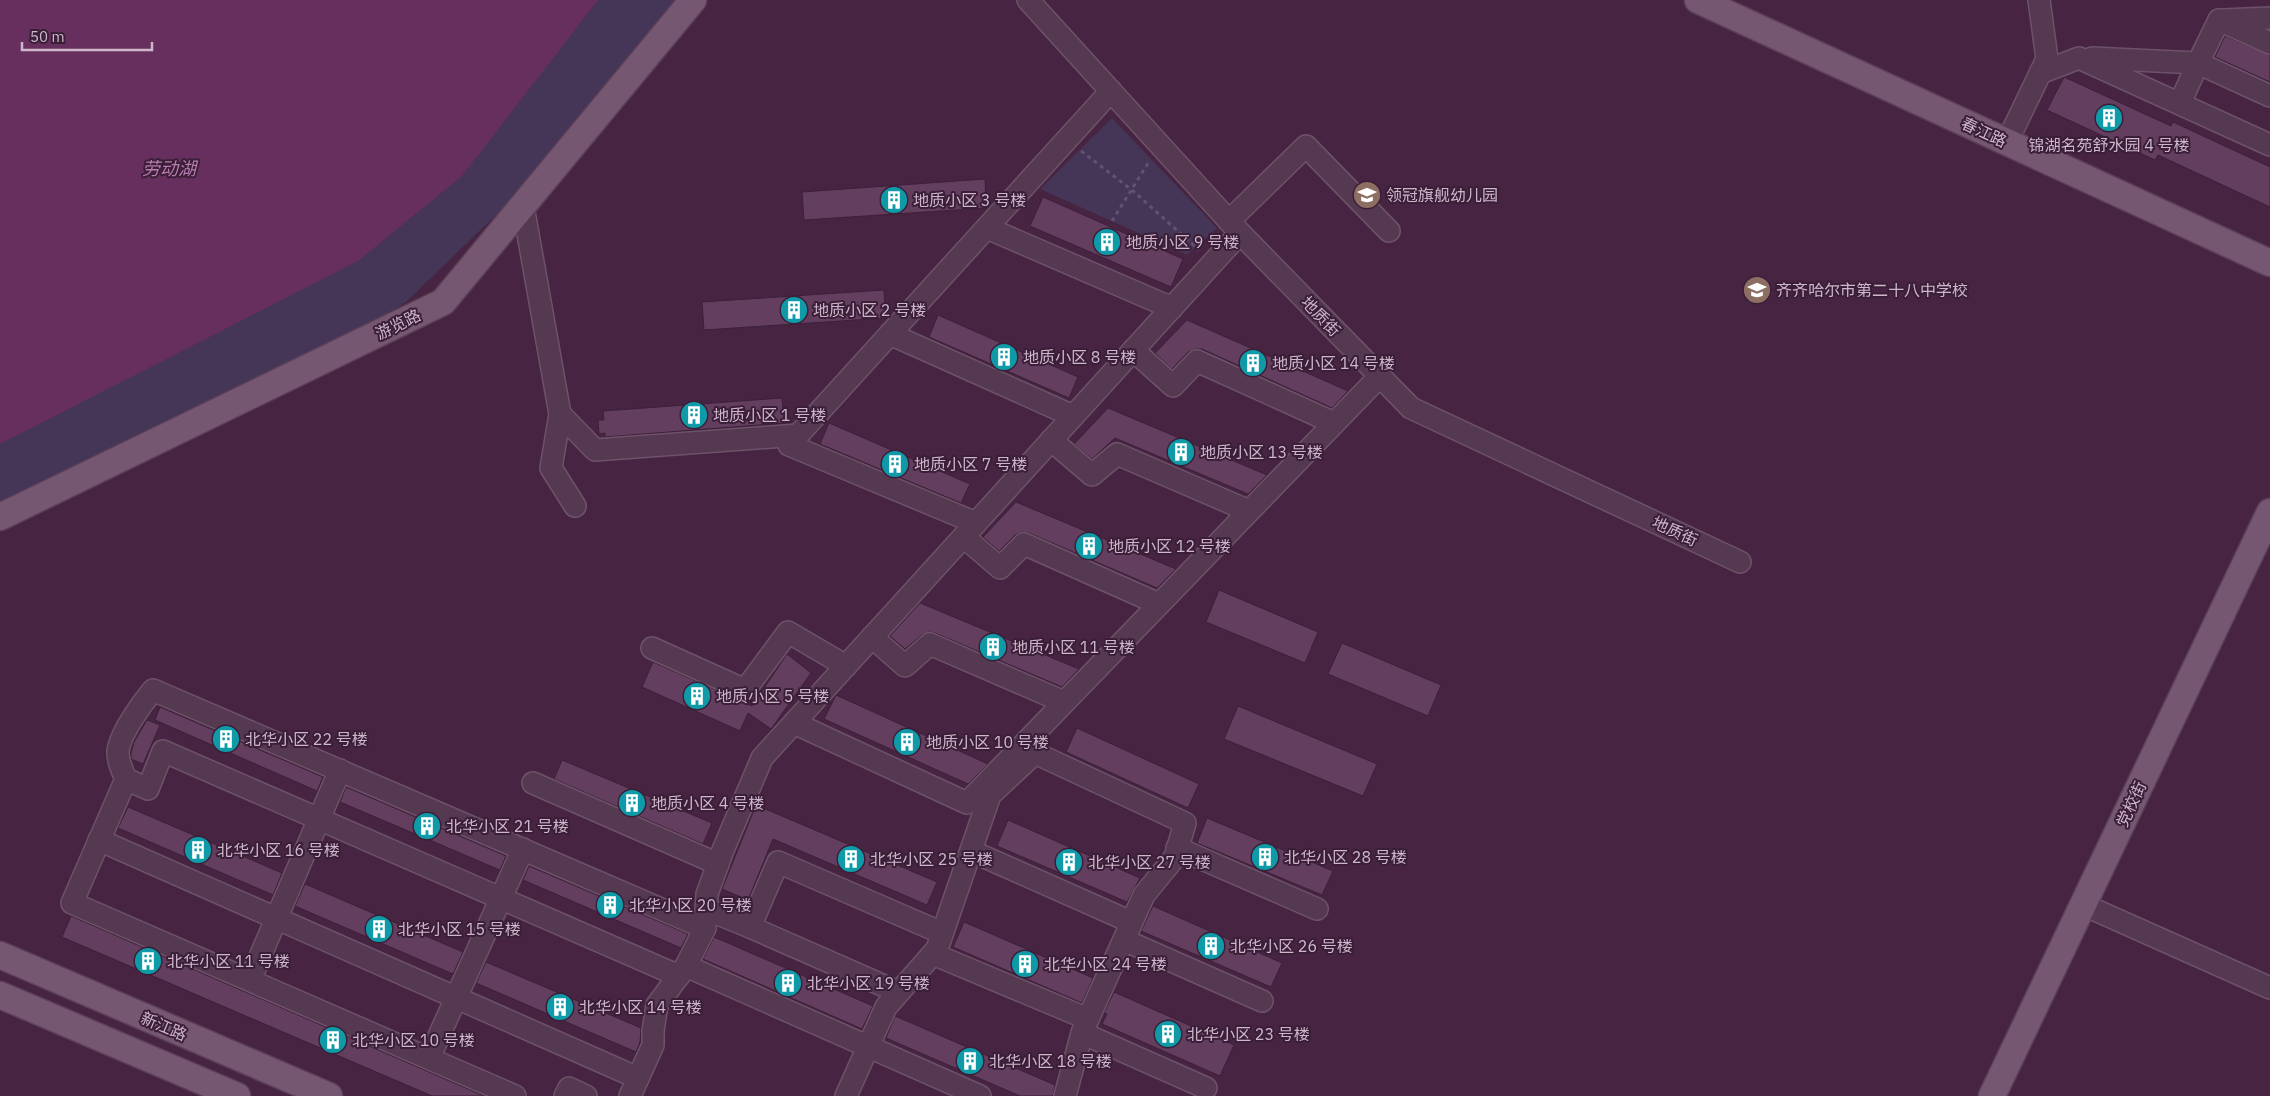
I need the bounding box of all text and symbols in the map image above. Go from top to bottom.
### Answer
scale bar [22,20,152,52]
text: 50 m [30,27,65,46]
building icon: 锦湖名苑舒水园 4 号楼 [2094,103,2124,133]
street label: 春江路 [1958,113,2010,151]
place label: 锦湖名苑舒水园 4 号楼 [2028,135,2190,155]
water label: 劳动湖 [142,157,199,180]
school or university icon: 领冠旗舰幼儿园 [1352,180,1382,210]
building icon: 地质小区 3 号楼 [879,185,909,215]
place label: 领冠旗舰幼儿园 [1386,185,1498,205]
place label: 地质小区 3 号楼 [913,190,1026,210]
building icon: 地质小区 9 号楼 [1092,227,1122,257]
place label: 地质小区 9 号楼 [1126,232,1239,252]
school or university icon: 齐齐哈尔市第二十八中学校 [1742,275,1772,305]
place label: 齐齐哈尔市第二十八中学校 [1776,280,1968,300]
street label: 地质街 [1297,292,1345,340]
building icon: 地质小区 2 号楼 [779,295,809,325]
place label: 地质小区 2 号楼 [813,300,926,320]
street label: 游览路 [372,304,424,344]
building icon: 地质小区 8 号楼 [989,342,1019,372]
place label: 地质小区 8 号楼 [1023,347,1136,367]
building icon: 地质小区 14 号楼 [1238,348,1268,378]
place label: 地质小区 14 号楼 [1272,353,1395,373]
building icon: 地质小区 1 号楼 [679,400,709,430]
place label: 地质小区 1 号楼 [713,405,826,425]
building icon: 地质小区 13 号楼 [1166,437,1196,467]
place label: 地质小区 13 号楼 [1200,442,1323,462]
building icon: 地质小区 7 号楼 [880,449,910,479]
place label: 地质小区 7 号楼 [914,454,1027,474]
street label: 地质街 [1649,512,1701,550]
building icon: 地质小区 12 号楼 [1074,531,1104,561]
place label: 地质小区 12 号楼 [1108,536,1231,556]
building icon: 地质小区 11 号楼 [978,632,1008,662]
place label: 地质小区 11 号楼 [1012,637,1135,657]
building icon: 地质小区 5 号楼 [682,681,712,711]
place label: 地质小区 5 号楼 [716,686,829,706]
building icon: 北华小区 22 号楼 [211,724,241,754]
building icon: 地质小区 10 号楼 [892,727,922,757]
place label: 北华小区 22 号楼 [245,729,368,749]
place label: 地质小区 10 号楼 [926,732,1049,752]
street label: 党校街 [2112,778,2150,830]
building icon: 地质小区 4 号楼 [617,788,647,818]
place label: 地质小区 4 号楼 [651,793,764,813]
building icon: 北华小区 21 号楼 [412,811,442,841]
place label: 北华小区 21 号楼 [446,816,569,836]
building icon: 北华小区 16 号楼 [183,835,213,865]
place label: 北华小区 16 号楼 [217,840,340,860]
building icon: 北华小区 28 号楼 [1250,842,1280,872]
building icon: 北华小区 25 号楼 [836,844,866,874]
building icon: 北华小区 27 号楼 [1054,847,1084,877]
place label: 北华小区 28 号楼 [1284,847,1407,867]
place label: 北华小区 25 号楼 [870,849,993,869]
place label: 北华小区 27 号楼 [1088,852,1211,872]
building icon: 北华小区 20 号楼 [595,890,625,920]
place label: 北华小区 20 号楼 [629,895,752,915]
building icon: 北华小区 15 号楼 [364,914,394,944]
place label: 北华小区 15 号楼 [398,919,521,939]
building icon: 北华小区 26 号楼 [1196,931,1226,961]
place label: 北华小区 26 号楼 [1230,936,1353,956]
building icon: 北华小区 11 号楼 [133,946,163,976]
building icon: 北华小区 24 号楼 [1010,949,1040,979]
place label: 北华小区 11 号楼 [167,951,290,971]
place label: 北华小区 24 号楼 [1044,954,1167,974]
building icon: 北华小区 19 号楼 [773,968,803,998]
place label: 北华小区 19 号楼 [807,973,930,993]
building icon: 北华小区 14 号楼 [545,992,575,1022]
place label: 北华小区 14 号楼 [579,997,702,1017]
street label: 新江路 [138,1007,190,1045]
building icon: 北华小区 23 号楼 [1153,1019,1183,1049]
place label: 北华小区 23 号楼 [1187,1024,1310,1044]
building icon: 北华小区 10 号楼 [318,1025,348,1055]
place label: 北华小区 10 号楼 [352,1030,475,1050]
building icon: 北华小区 18 号楼 [955,1046,985,1076]
place label: 北华小区 18 号楼 [989,1051,1112,1071]

